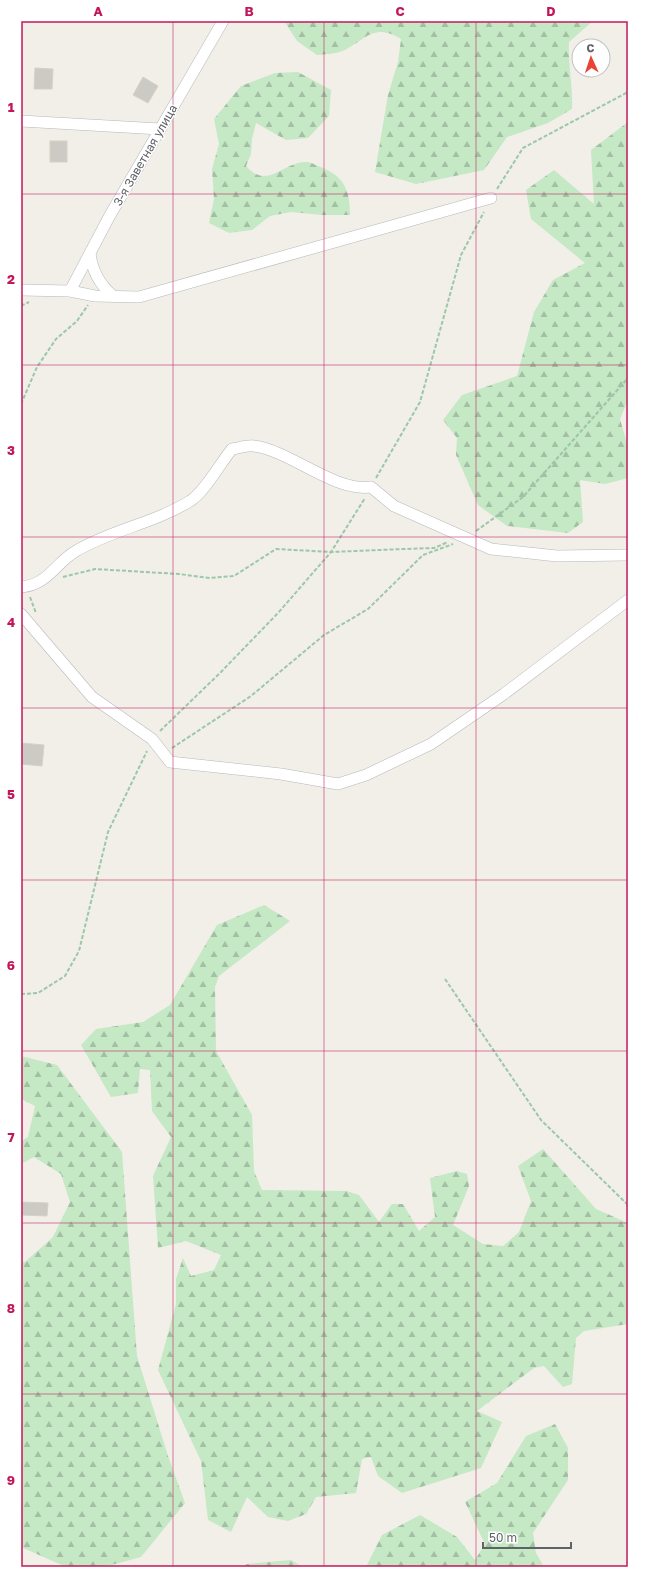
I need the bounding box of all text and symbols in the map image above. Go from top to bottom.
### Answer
text: A [93,3,103,19]
text: B [244,3,254,19]
text: C [395,3,405,19]
text: D [546,3,556,19]
north arrow [571,38,611,78]
text: С [586,41,595,54]
text: 1 [8,99,15,115]
street label: 3-я Заветная улица [110,102,180,208]
text: 2 [7,271,15,287]
text: 3 [7,442,15,458]
text: 4 [7,614,15,630]
text: 5 [7,786,15,802]
text: 6 [7,957,15,973]
text: 7 [7,1129,15,1145]
text: 8 [7,1300,15,1316]
text: 9 [7,1472,15,1488]
scale bar [483,1524,571,1550]
text: 50 m [489,1530,517,1545]

